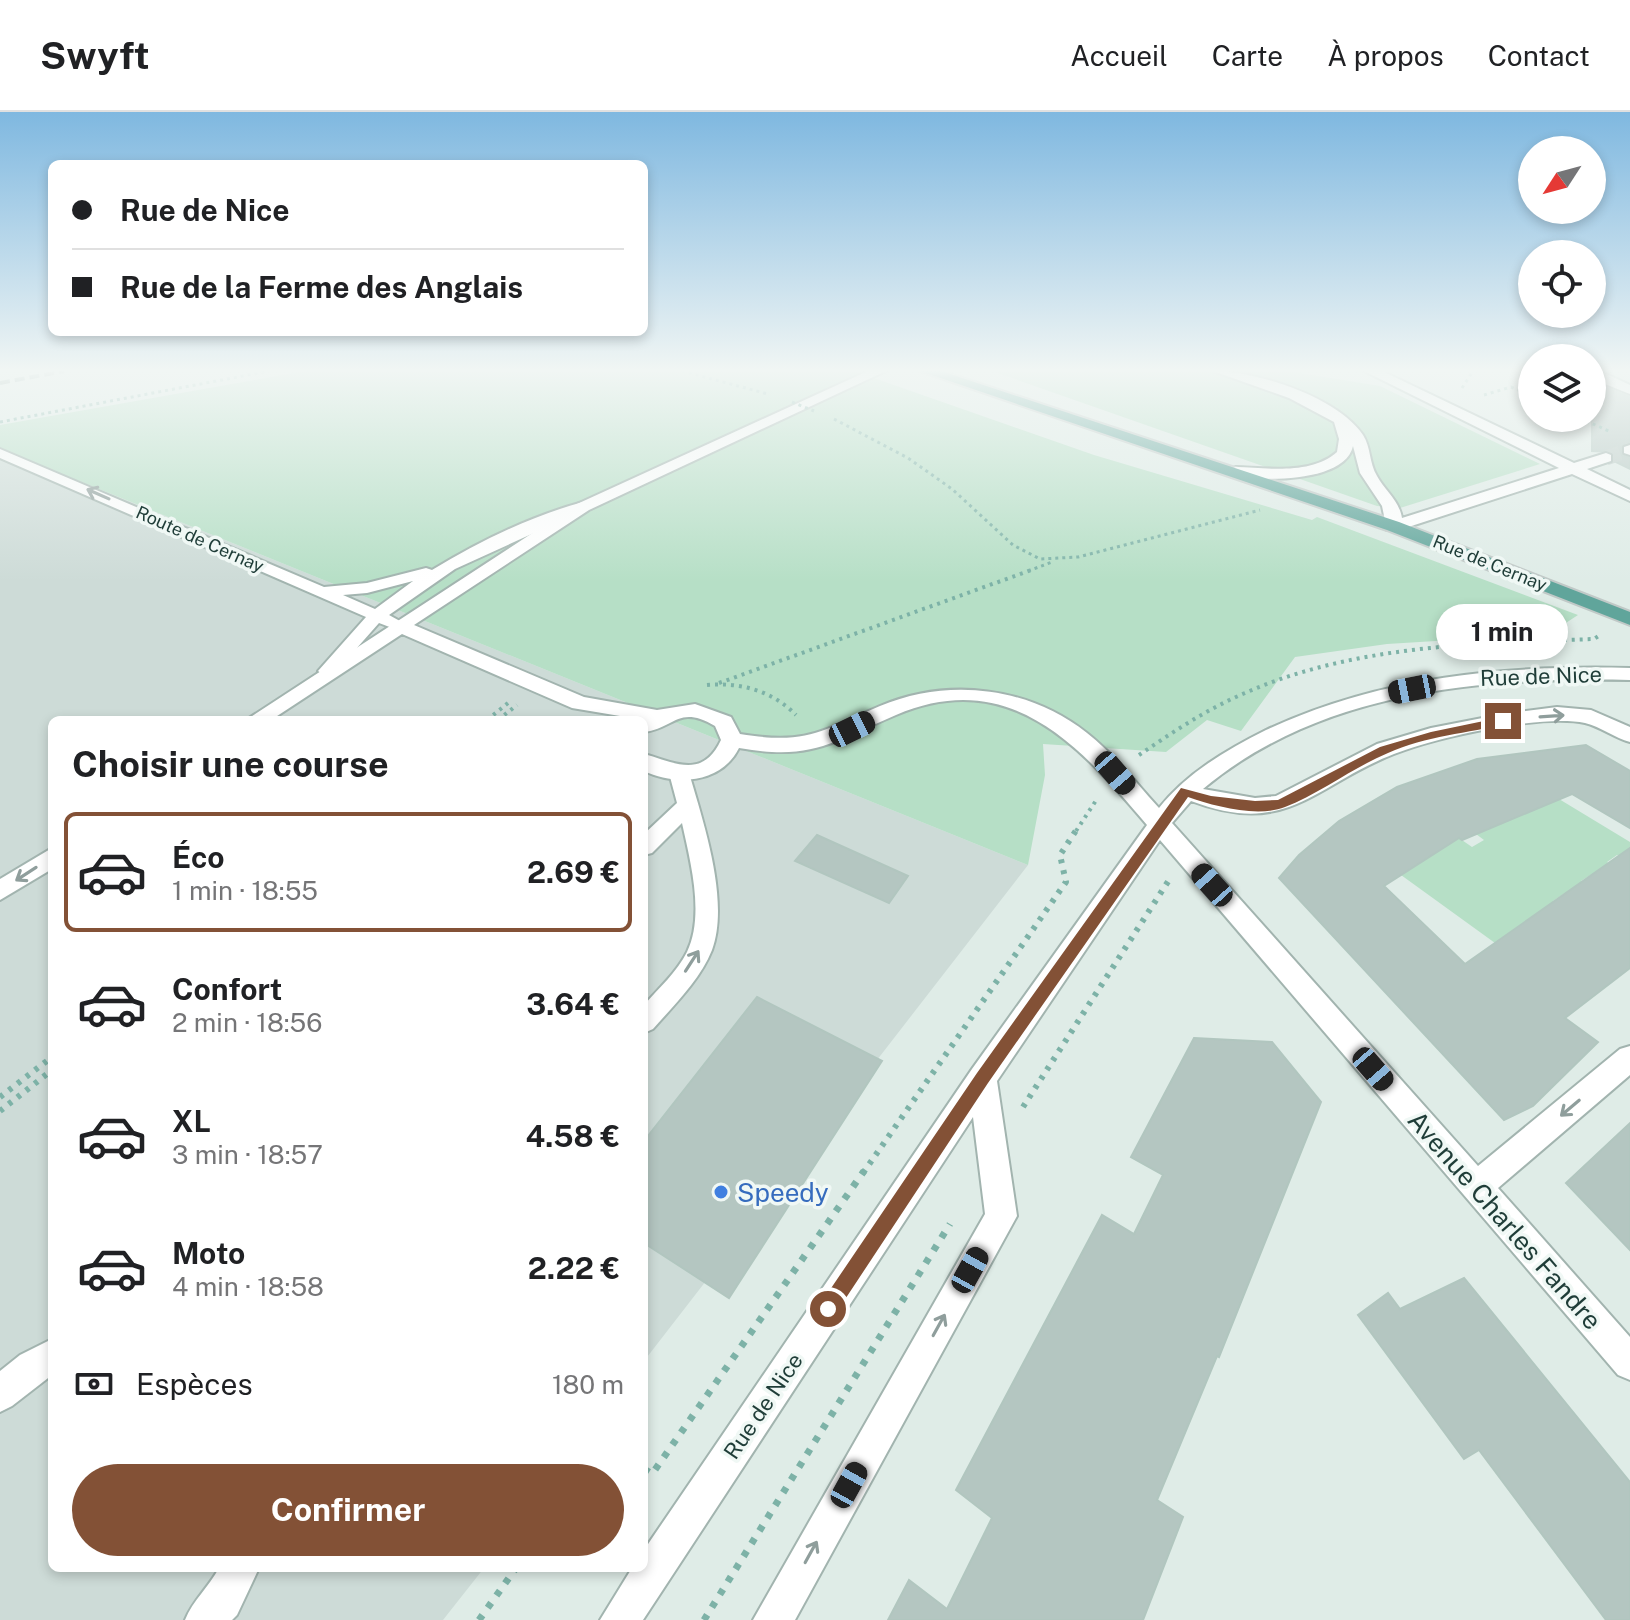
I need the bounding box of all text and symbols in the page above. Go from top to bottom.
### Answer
text: Swyft [40,33,150,78]
text: Accueil [1070,39,1168,72]
text: Carte [1212,39,1283,72]
text: À propos [1327,39,1444,72]
text: Contact [1488,39,1590,72]
north arrow [1518,136,1606,224]
map controls [1518,136,1606,432]
text: Rue de Nice [120,192,290,228]
button: locate [1518,240,1606,328]
text: Rue de la Ferme des Anglais [120,269,523,305]
button: layers [1518,344,1606,432]
one-way arrow [86,485,111,500]
street label: Route de Cernay [133,501,268,577]
street label: Rue de Cernay [1430,531,1550,596]
callout: 1 min [1437,605,1569,661]
text: 1 min [1471,616,1533,647]
street label: Rue de Nice [1480,661,1602,691]
car [1386,673,1438,705]
route end [1485,703,1521,739]
car [825,708,879,750]
one-way arrow [1538,708,1565,723]
text: Choisir une course [72,743,389,785]
car [1090,747,1140,799]
icon: car [76,836,148,908]
text: Éco [172,839,225,875]
text: 2.69 € [527,854,620,890]
car [1187,859,1237,911]
one-way arrow [15,866,38,882]
text: 1 min · 18:55 [172,875,318,906]
one-way arrow [684,951,701,973]
icon: car [76,968,148,1040]
text: Confort [172,971,282,1007]
text: 3.64 € [526,986,620,1022]
text: 2 min · 18:56 [172,1007,322,1038]
car [1348,1043,1398,1095]
one-way arrow [1560,1099,1581,1117]
icon: car [76,1100,148,1172]
text: XL [172,1103,211,1139]
street label: Avenue Charles Fandre [1402,1105,1608,1335]
text: 4.58 € [526,1118,620,1154]
text: 3 min · 18:57 [172,1139,323,1170]
place label: Speedy [737,1177,829,1208]
marker: Speedy [712,1183,730,1201]
icon: car [76,1232,148,1304]
text: Moto [172,1235,245,1271]
car [948,1243,992,1297]
text: 2.22 € [528,1250,620,1286]
text: 4 min · 18:58 [172,1271,324,1302]
route start [810,1291,846,1327]
one-way arrow [932,1314,947,1338]
street label: Rue de Nice [718,1348,808,1464]
icon: cash [72,1362,116,1406]
text: Espèces [136,1366,253,1402]
text: 180 m [552,1369,624,1400]
car [827,1458,871,1512]
button: Confirmer [72,1464,624,1556]
one-way arrow [803,1541,819,1564]

